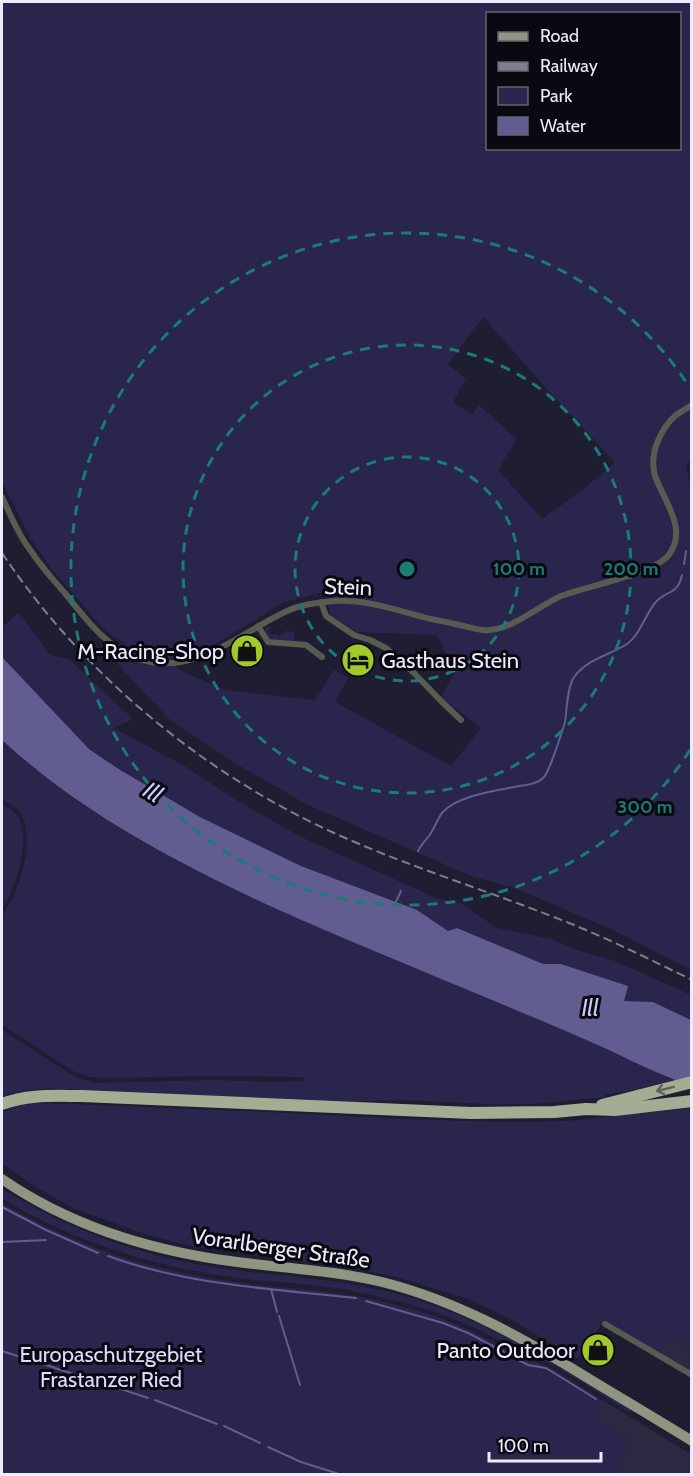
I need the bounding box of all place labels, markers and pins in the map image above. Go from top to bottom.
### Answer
centre of rings [397,559,417,579]
shop icon: M-Racing-Shop [229,633,265,669]
place label: M-Racing-Shop [77,638,224,665]
hotel icon: Gasthaus Stein [340,642,376,678]
place label: Gasthaus Stein [381,647,519,674]
shop icon: Panto Outdoor [580,1332,616,1368]
place label: Panto Outdoor [437,1337,575,1364]

